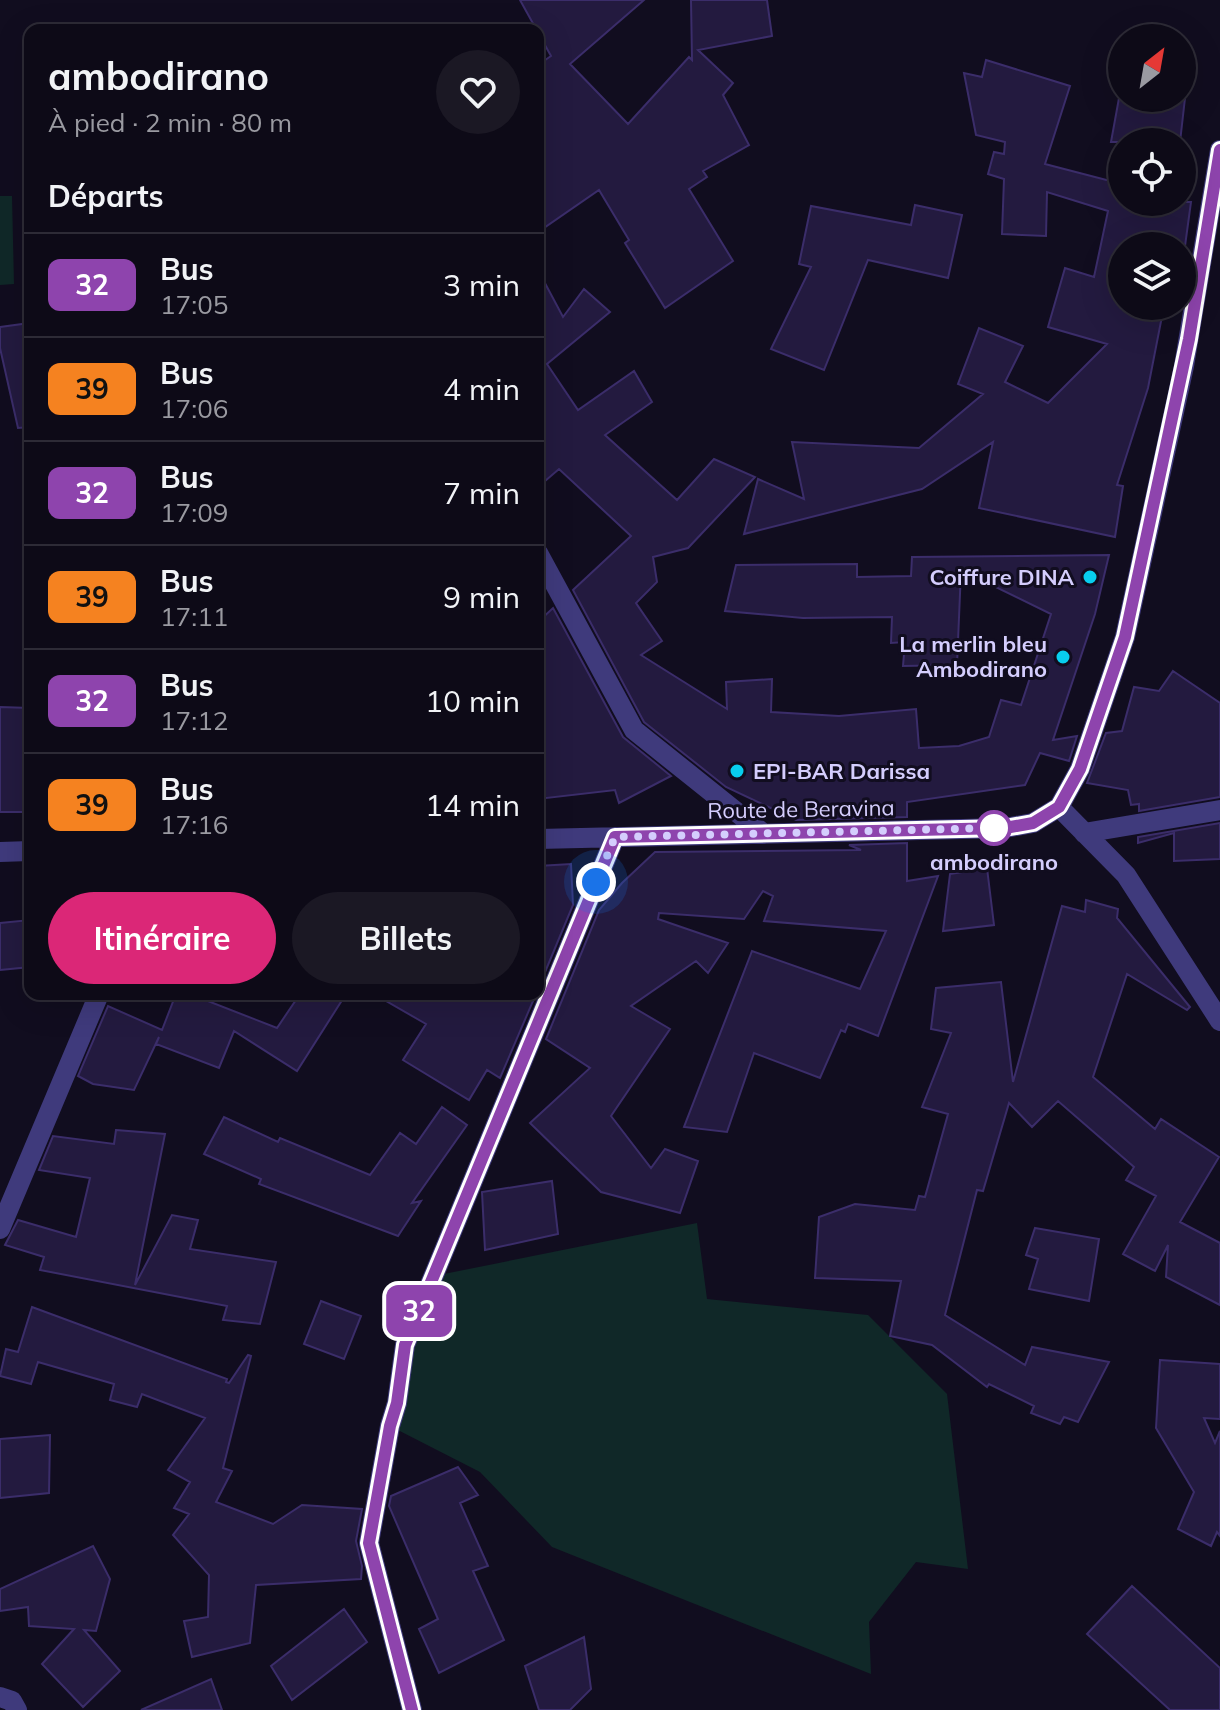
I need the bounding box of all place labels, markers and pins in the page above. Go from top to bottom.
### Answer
place label: Coiffure DINA [929,563,1074,591]
marker: Coiffure DINA [1081,568,1099,586]
place label: La merlin bleu Ambodirano [899,630,1047,683]
marker: La merlin bleu Ambodirano [1054,648,1072,666]
place label: EPI-BAR Darissa [753,757,930,785]
marker: EPI-BAR Darissa [728,762,746,780]
marker: ambodirano [977,811,1011,845]
place label: ambodirano [930,848,1058,876]

